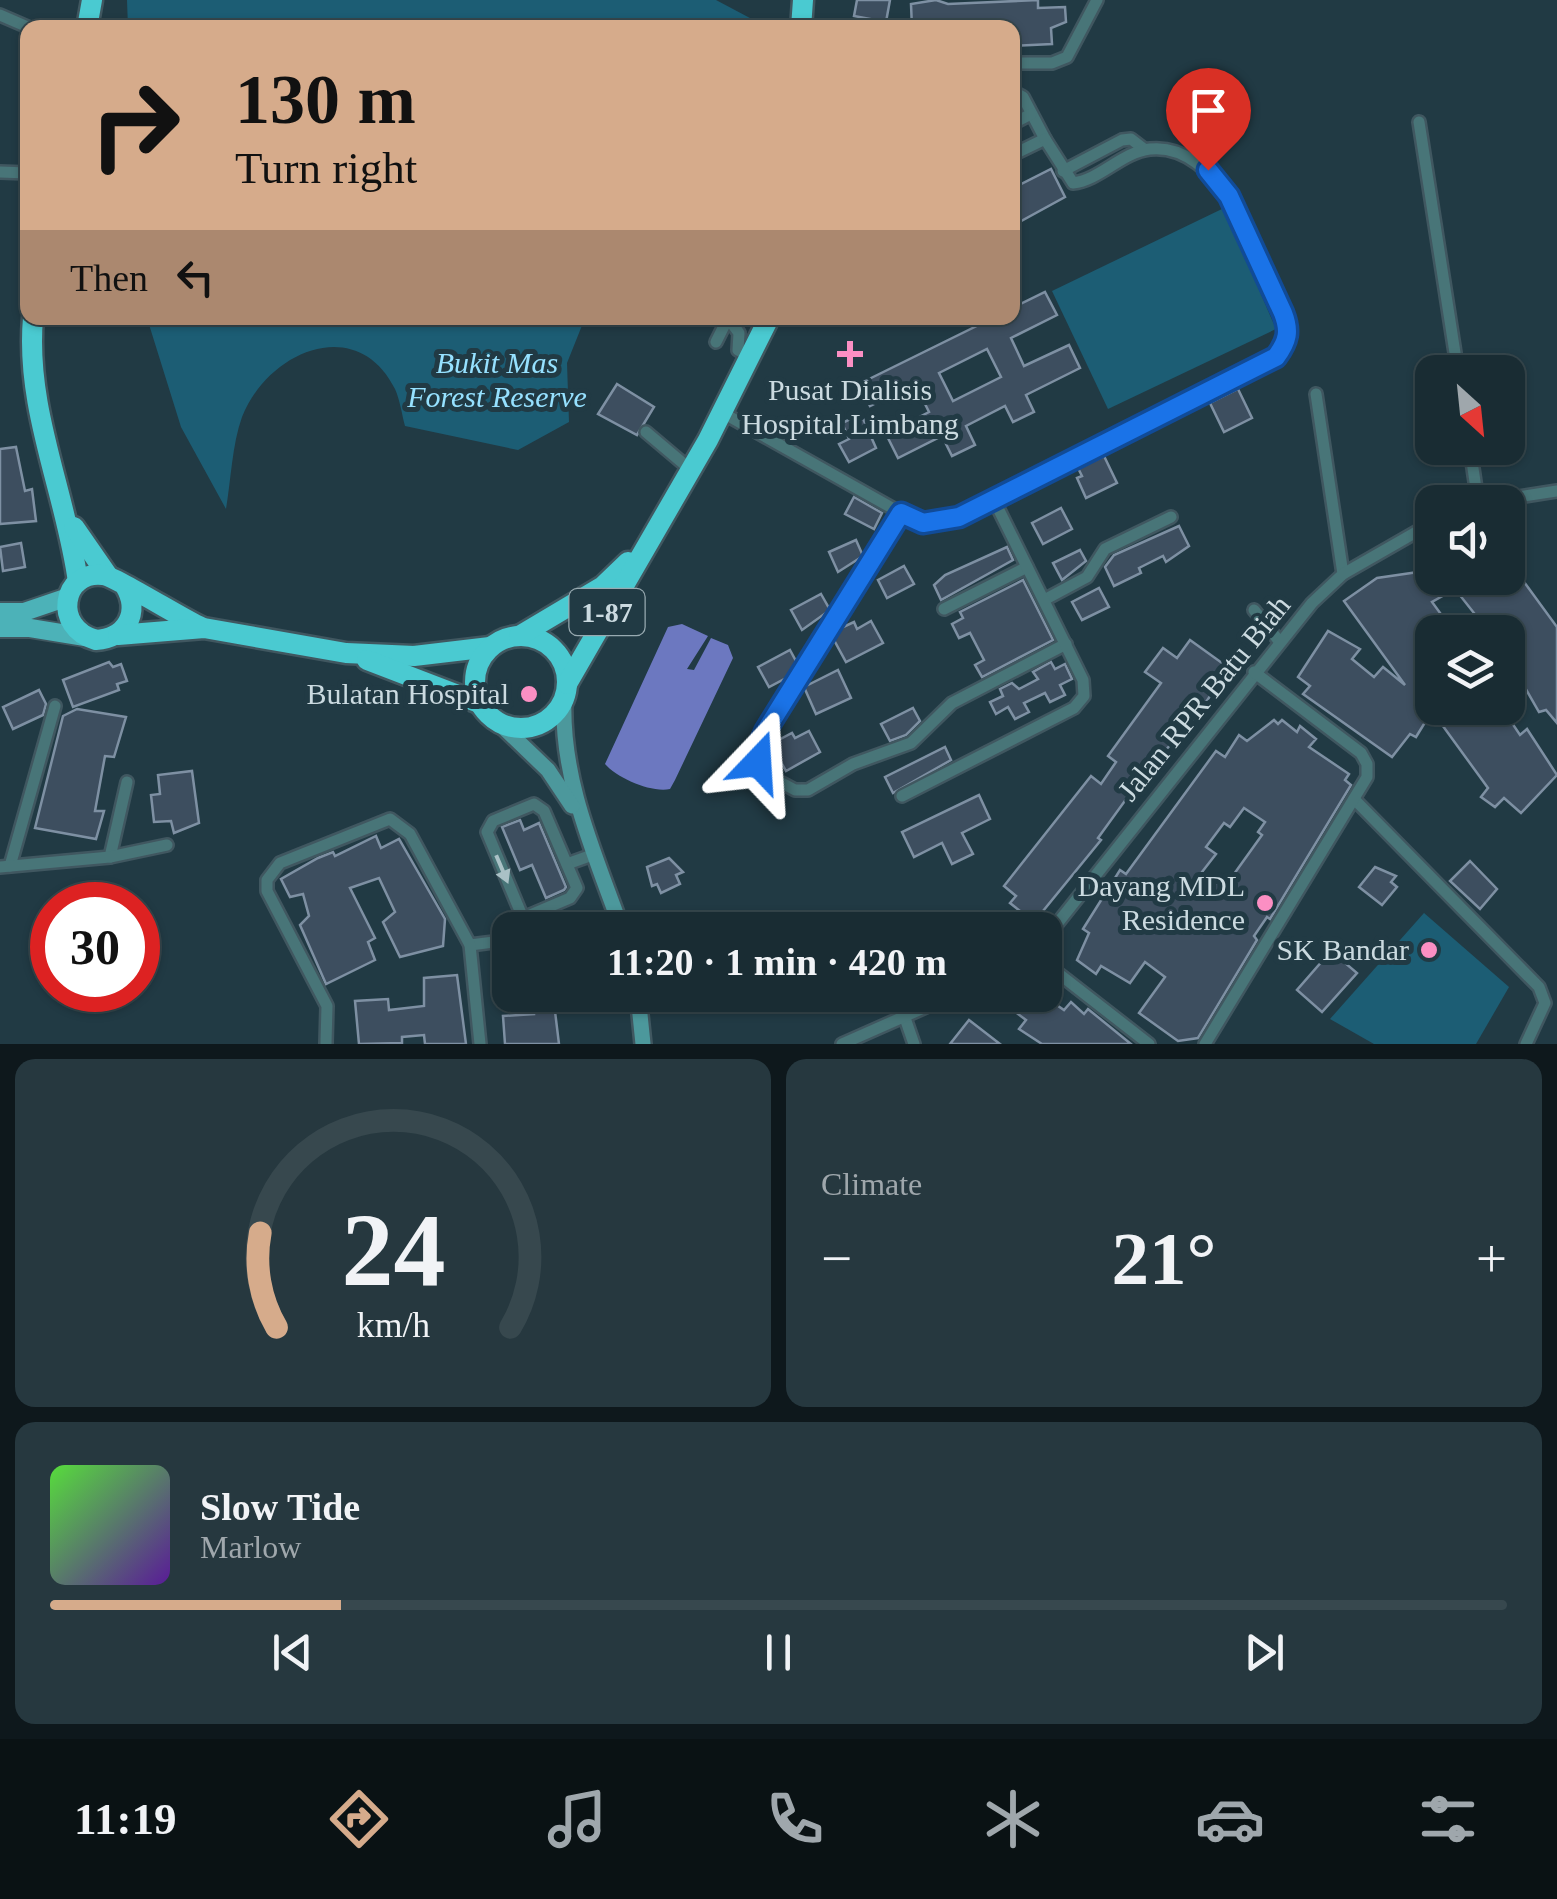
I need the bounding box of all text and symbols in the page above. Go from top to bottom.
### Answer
icon: right [70,60,200,190]
text: 130 m [235,61,416,138]
pin [1166,68,1251,171]
icon: arrive [1181,83,1236,138]
text: Turn right [235,143,417,193]
icon: left [168,250,223,305]
text: Then [70,257,148,299]
marker: Pusat Dialisis Hospital Limbang [837,341,863,367]
park label: Bukit Mas Forest Reserve [406,346,587,413]
north arrow [1415,355,1525,465]
map controls [1415,355,1525,725]
place label: Pusat Dialisis Hospital Limbang [741,373,959,440]
button: sound [1415,485,1525,595]
road number: 1-87 [570,589,644,635]
street label: Jalan RPR Batu Biah [1111,589,1296,807]
button: layers [1415,615,1525,725]
place label: Bulatan Hospital [307,677,509,710]
marker: Bulatan Hospital [518,683,540,705]
position arrow [706,710,810,814]
one-way arrow [494,854,510,884]
place label: Dayang MDL Residence [1078,869,1245,936]
speed limit sign: 30 [30,882,160,1012]
marker: Dayang MDL Residence [1254,892,1276,914]
place label: SK Bandar [1277,933,1409,966]
marker: SK Bandar [1418,939,1440,961]
text: 11:20 · 1 min · 420 m [607,941,947,983]
text: Climate [821,1166,922,1202]
text: 24 [341,1192,445,1307]
text: 21° [1112,1217,1217,1300]
text: − [821,1228,852,1289]
text: + [1476,1228,1507,1289]
text: km/h [356,1305,430,1345]
text: Slow Tide [200,1486,360,1528]
text: Marlow [200,1529,301,1565]
icon: previous [265,1625,320,1680]
icon: pause [751,1625,806,1680]
icon: next [1237,1625,1292,1680]
icon: directions [324,1784,394,1854]
icon: music [542,1784,612,1854]
icon: phone [760,1784,830,1854]
icon: climate [978,1784,1048,1854]
icon: car [1195,1784,1265,1854]
icon: filters [1413,1784,1483,1854]
text: 11:19 [74,1794,176,1844]

